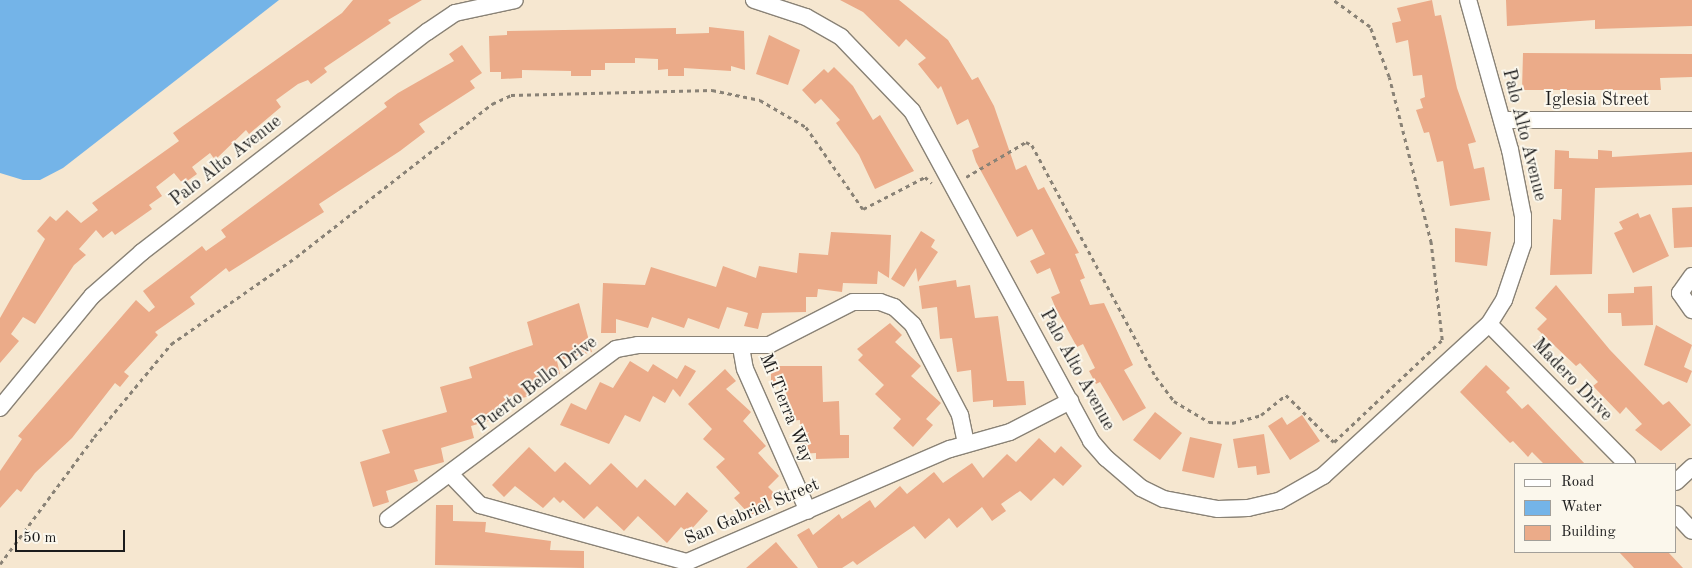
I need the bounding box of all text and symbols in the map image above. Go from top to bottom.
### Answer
street label: Palo Alto Avenue [1497,67,1551,203]
street label: Iglesia Street [1545,89,1649,111]
street label: Palo Alto Avenue [166,111,286,211]
street label: Palo Alto Avenue [1035,306,1119,434]
street label: Puerto Bello Drive [472,332,602,436]
street label: Madero Drive [1527,334,1617,426]
street label: Mi Tierra Way [754,350,818,466]
legend [1514,463,1677,553]
street label: San Gabriel Street [682,474,822,550]
text: Road [1561,475,1594,490]
text: Water [1561,500,1602,515]
scale bar [18,520,128,552]
text: Building [1561,525,1616,540]
text: 50 m [23,531,57,546]

